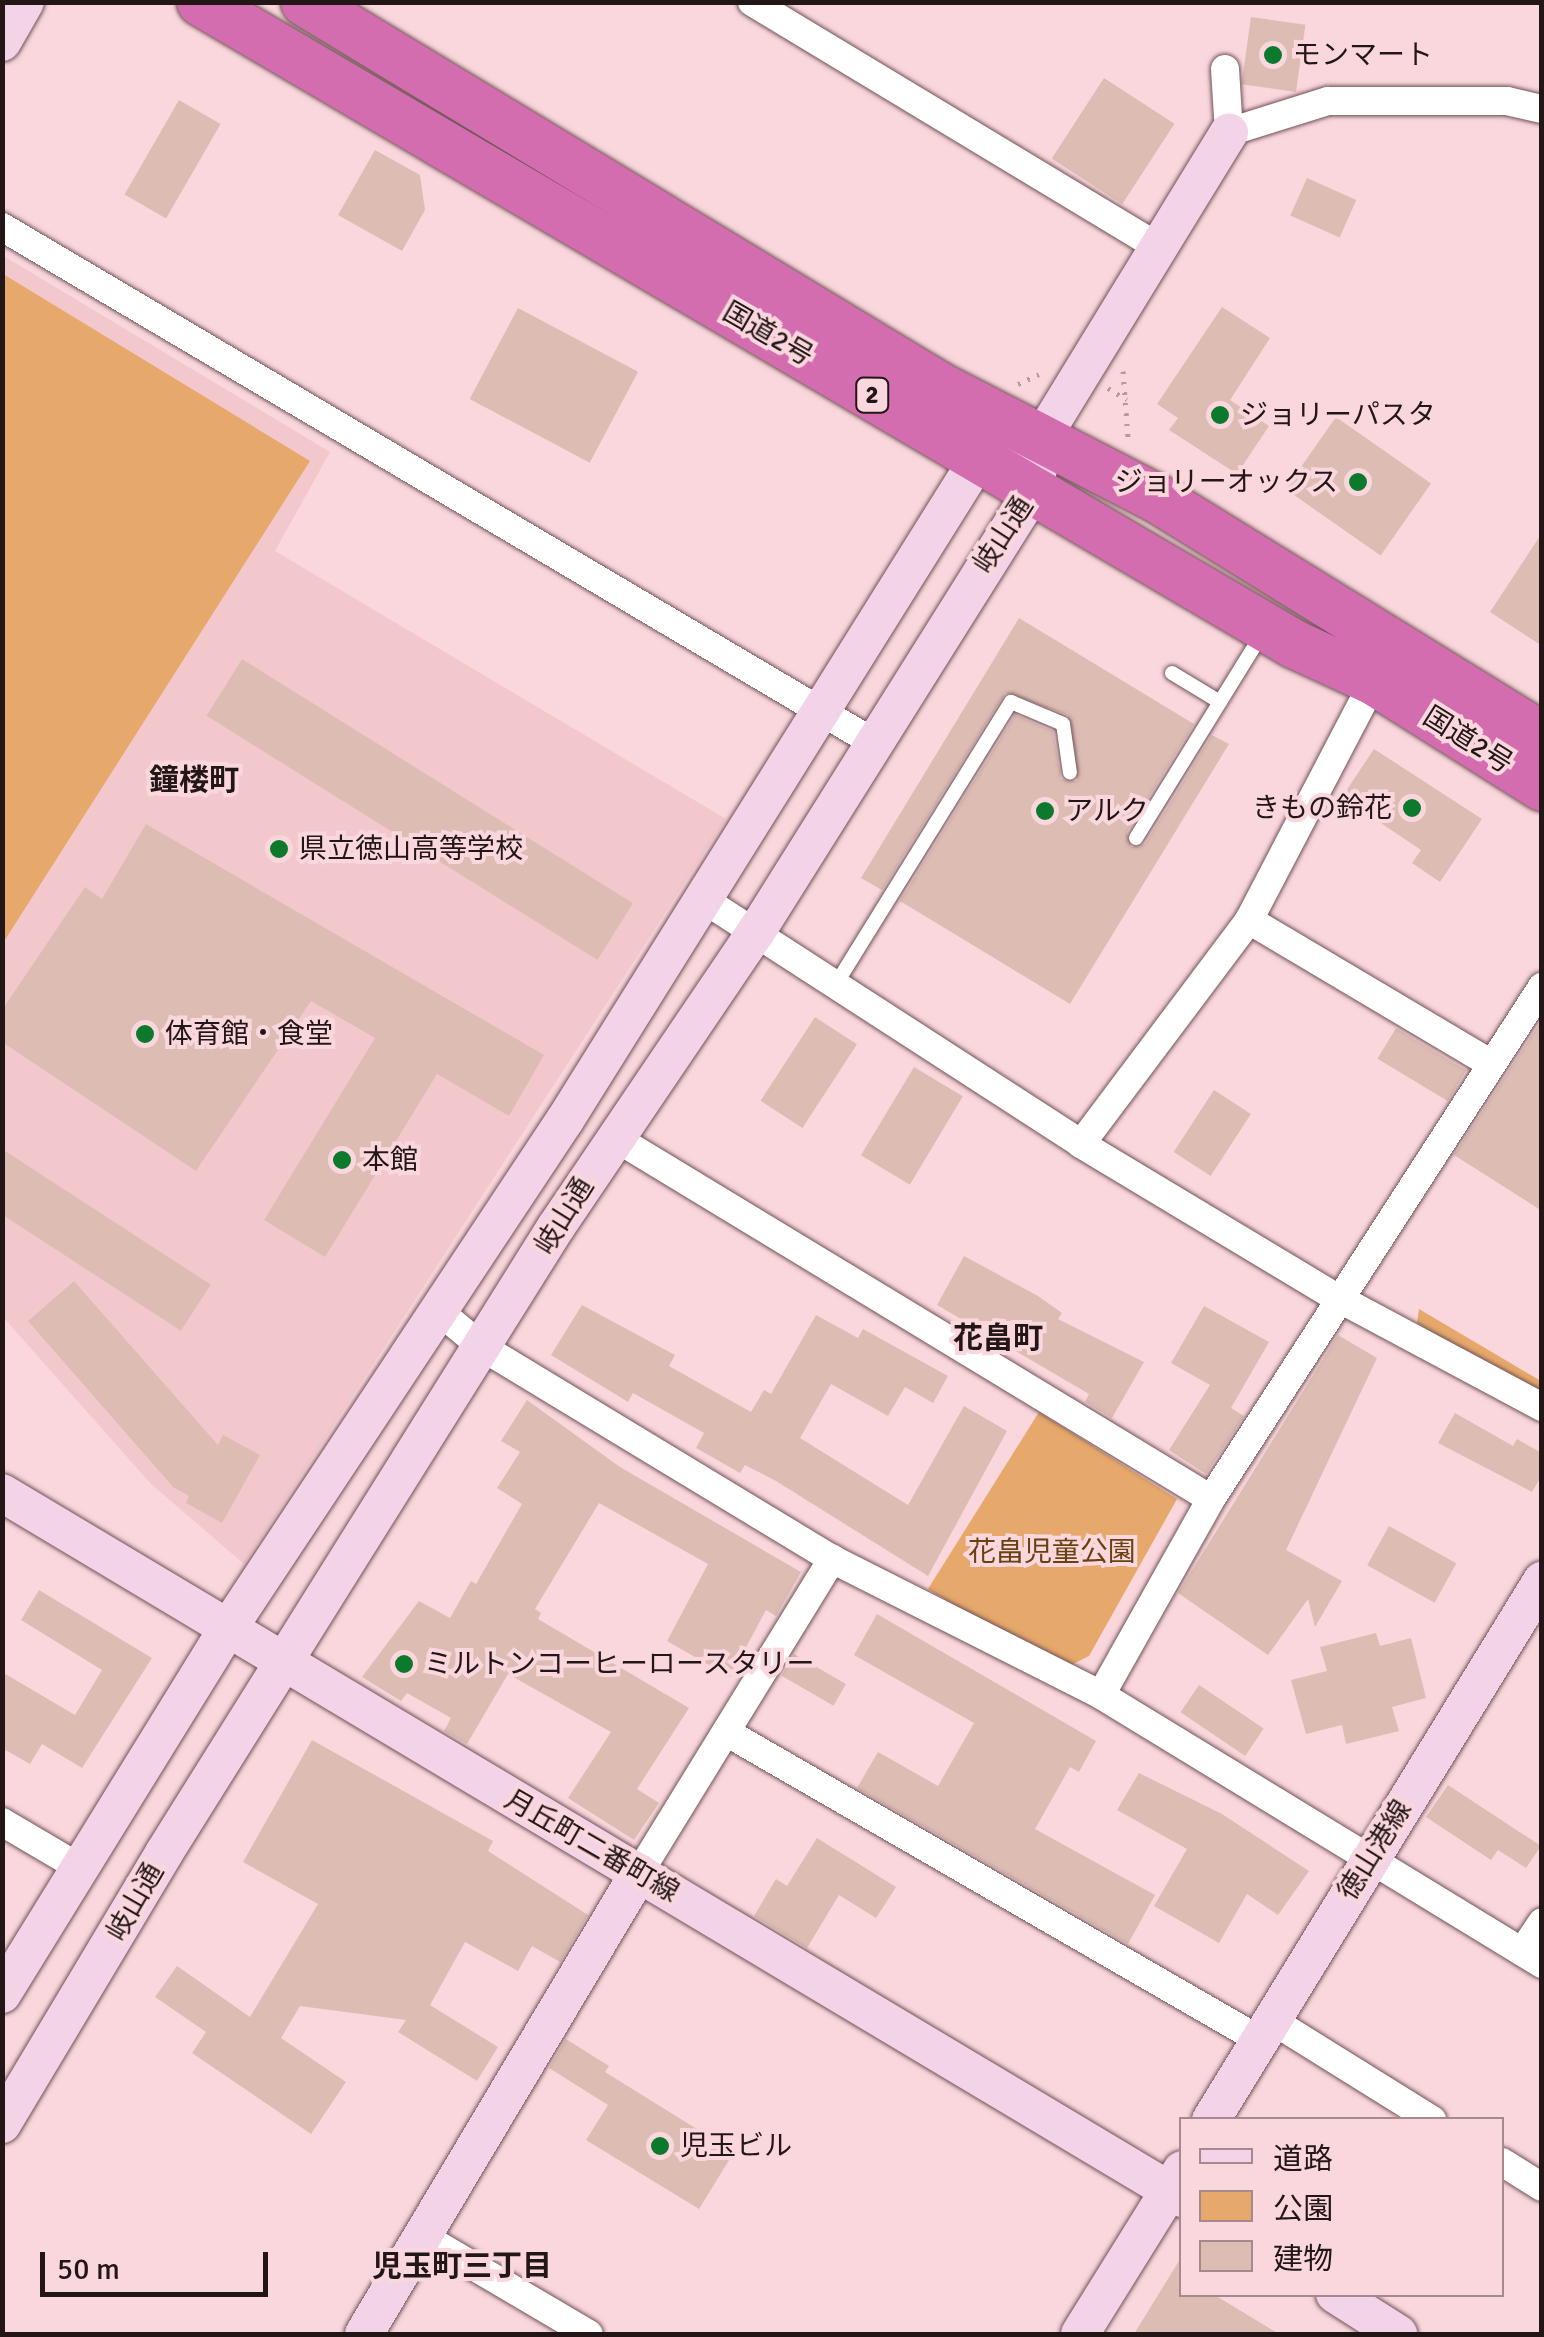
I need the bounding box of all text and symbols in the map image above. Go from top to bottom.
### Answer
place label: モンマート [1293,38,1433,72]
marker: モンマート [1262,44,1284,66]
street label: 国道2号 [717,295,819,373]
road number: 2 [854,375,890,415]
place label: ジョリーパスタ [1240,398,1436,432]
marker: ジョリーパスタ [1209,404,1231,426]
place label: ジョリーオックス [1114,465,1338,499]
marker: ジョリーオックス [1347,471,1369,493]
street label: 岐山通 [966,491,1040,579]
street label: 国道2号 [1417,699,1519,781]
district label: 鐘楼町 [149,763,239,799]
place label: きもの鈴花 [1252,791,1392,825]
place label: アルク [1065,794,1149,828]
marker: きもの鈴花 [1401,797,1423,819]
marker: アルク [1034,800,1056,822]
place label: 県立徳山高等学校 [299,832,523,866]
marker: 県立徳山高等学校 [268,838,290,860]
place label: 体育館・食堂 [165,1017,333,1051]
marker: 体育館・食堂 [134,1023,156,1045]
place label: 本館 [362,1143,418,1177]
marker: 本館 [331,1149,353,1171]
street label: 岐山通 [527,1171,601,1261]
district label: 花畠町 [953,1321,1043,1357]
park label: 花畠児童公園 [968,1535,1136,1569]
place label: ミルトンコーヒーロースタリー [424,1647,816,1681]
marker: ミルトンコーヒーロースタリー [393,1653,415,1675]
street label: 月丘町二番町線 [499,1782,685,1910]
street label: 徳山港線 [1331,1794,1419,1906]
street label: 岐山通 [99,1857,171,1947]
legend [1179,2117,1504,2297]
place label: 児玉ビル [680,2129,792,2163]
marker: 児玉ビル [649,2135,671,2157]
text: 道路 [1273,2141,1333,2178]
text: 公園 [1273,2191,1333,2228]
scale bar [45,2232,272,2294]
text: 建物 [1273,2241,1333,2278]
district label: 児玉町三丁目 [372,2249,552,2285]
text: 50 m [57,2251,120,2288]

